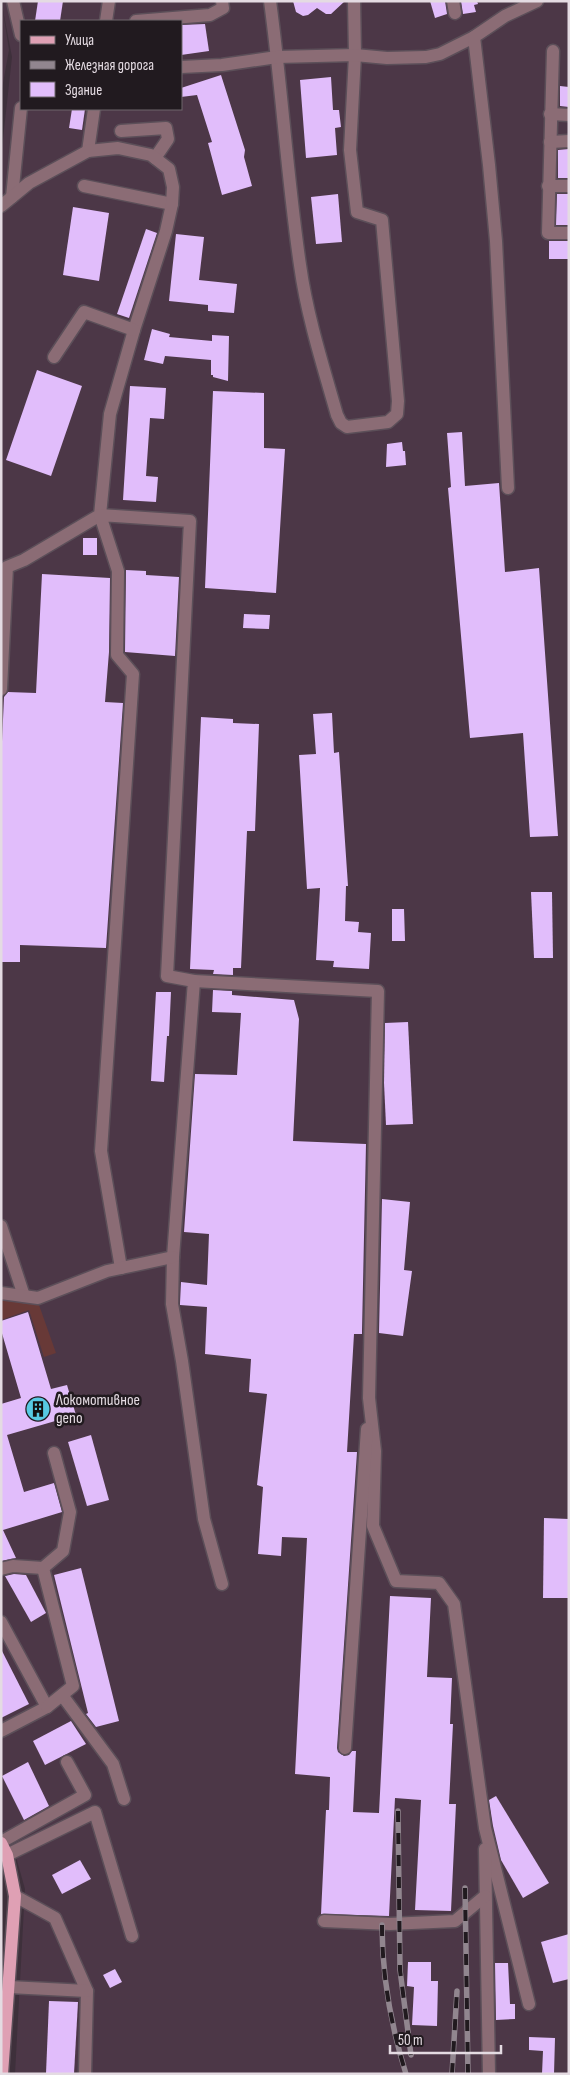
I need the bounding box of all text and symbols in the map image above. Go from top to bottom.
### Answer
legend [20,20,182,110]
text: Улица [65,31,94,50]
text: Железная дорога [65,56,154,75]
text: Здание [65,81,102,100]
place label: Локомотивное депо [55,1391,140,1428]
building icon: Локомотивное депо [25,1396,51,1422]
scale bar [390,2022,501,2054]
text: 50 m [398,2031,423,2050]

